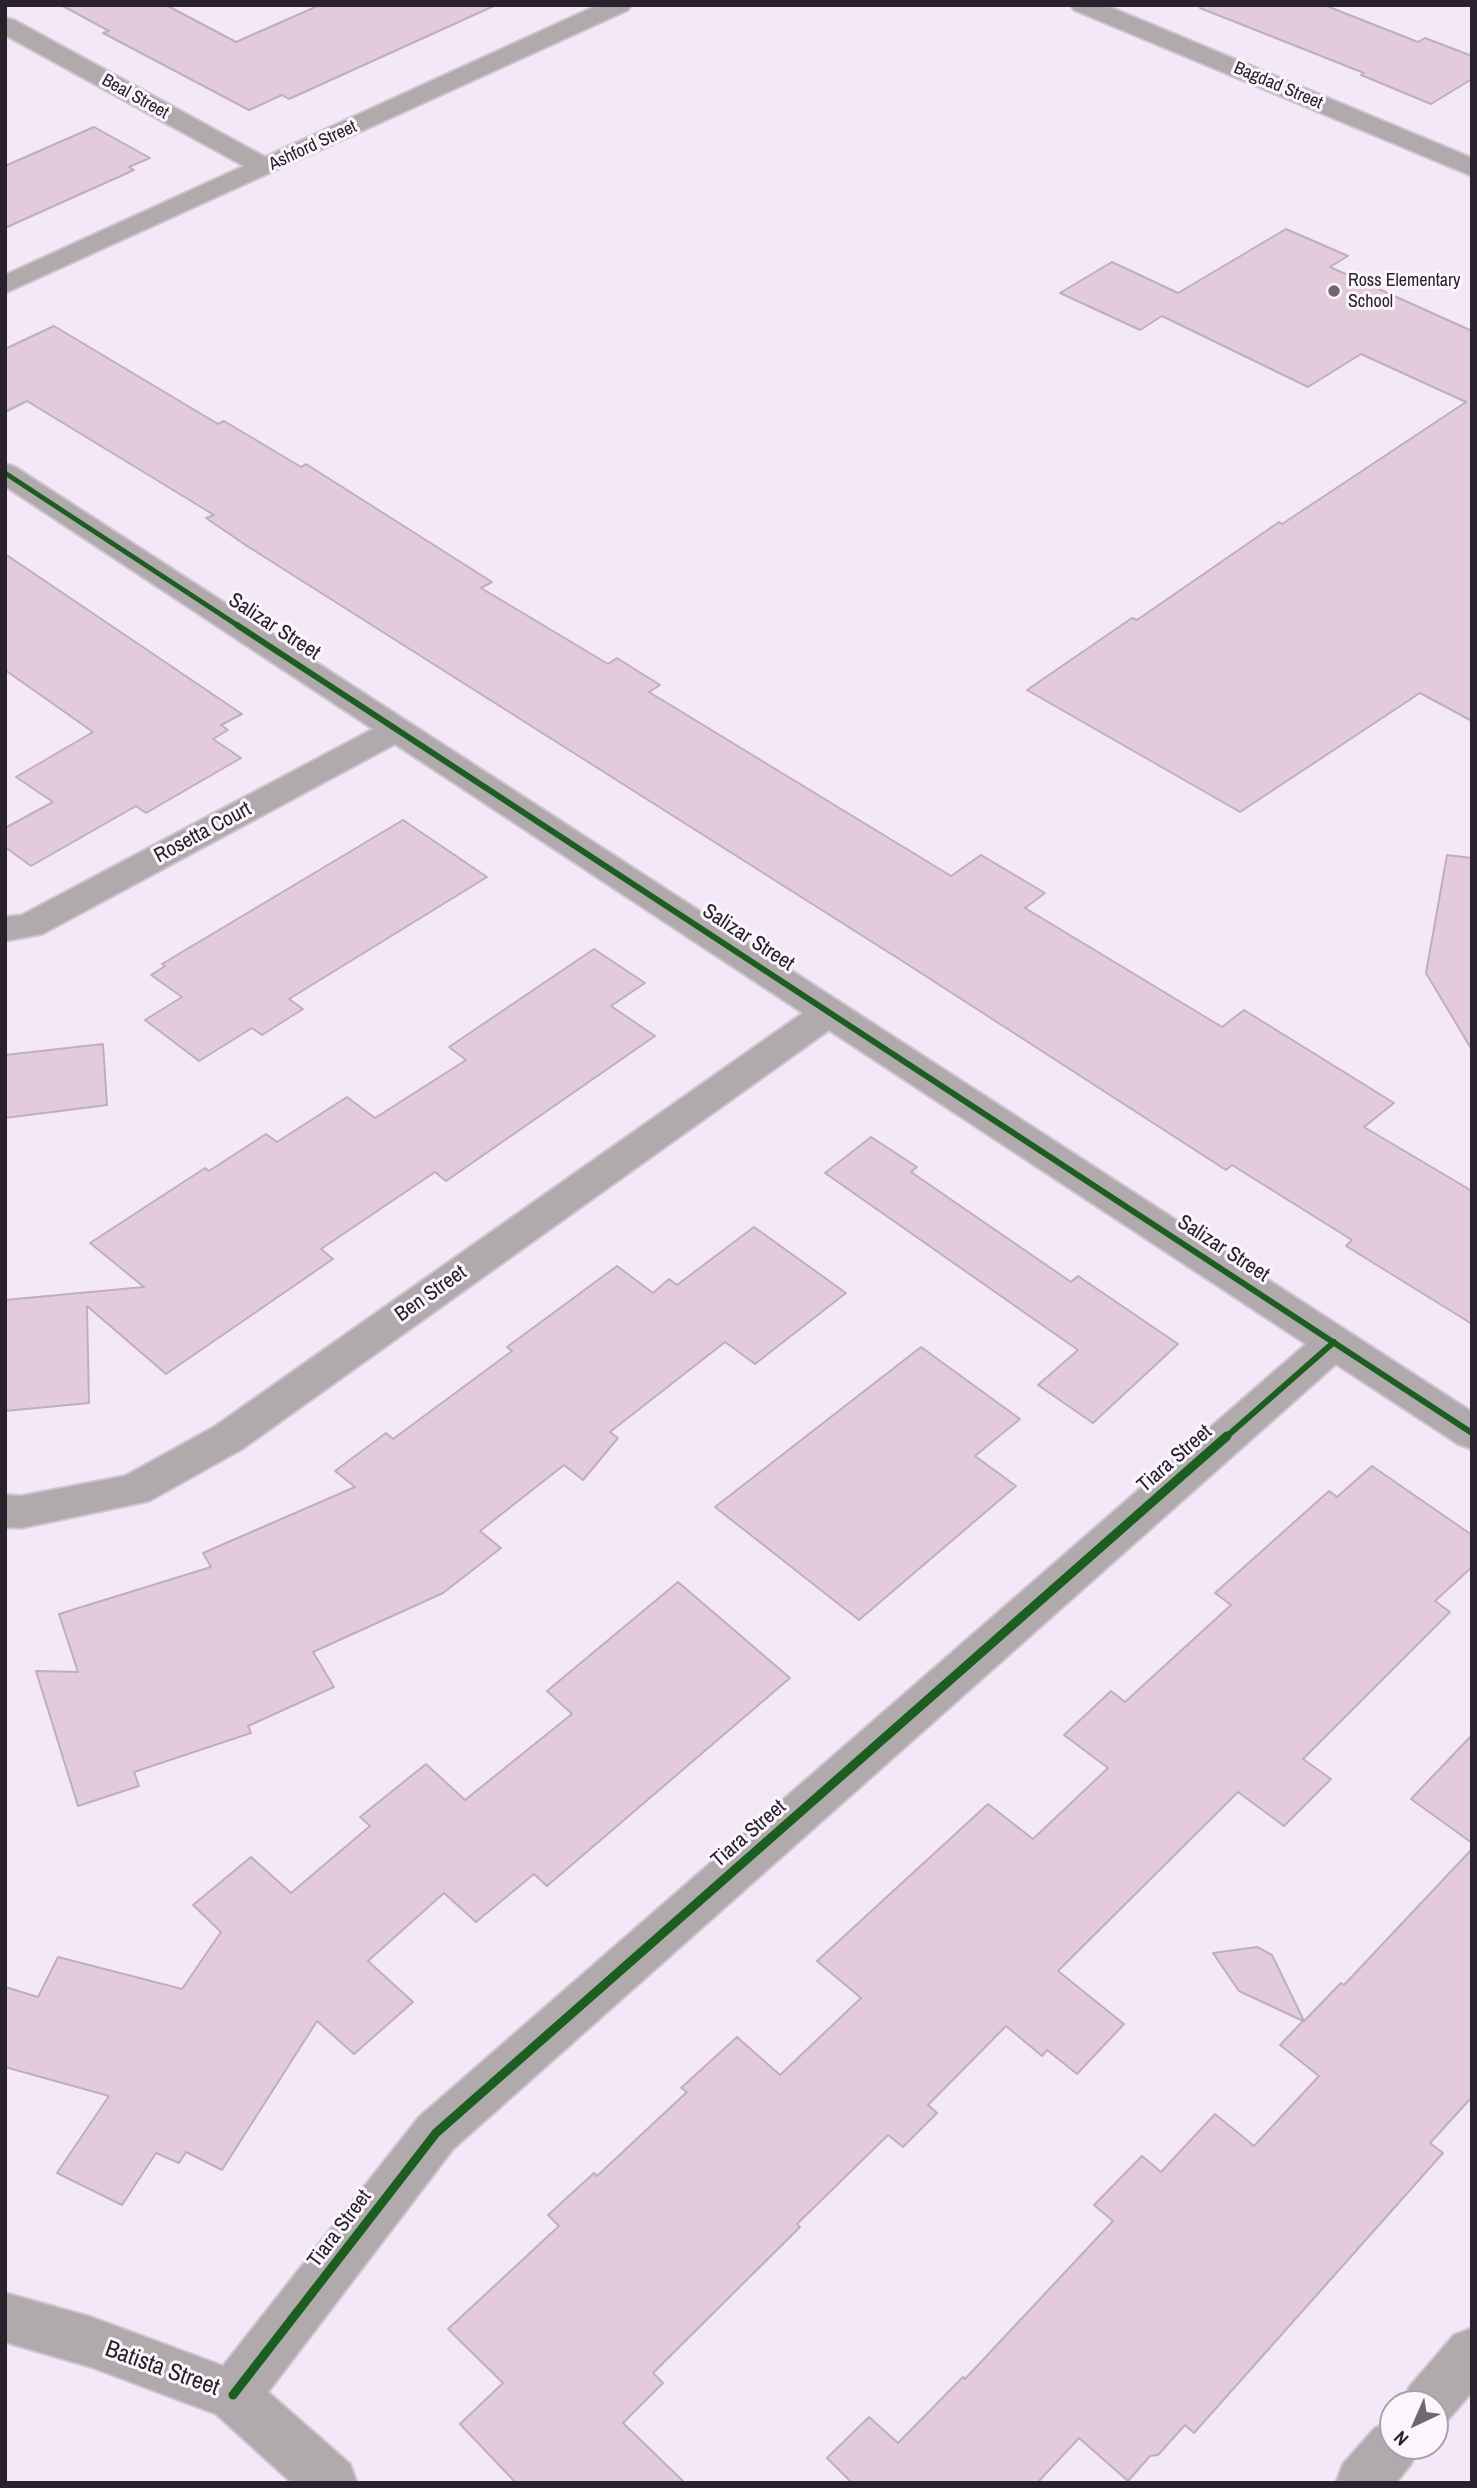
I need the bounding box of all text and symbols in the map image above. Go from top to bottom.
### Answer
street label: Bagdad Street [1230,58,1326,114]
street label: Beal Street [98,70,172,124]
street label: Ashford Street [266,116,360,176]
place label: Ross Elementary School [1348,270,1460,312]
marker: Ross Elementary School [1326,283,1342,299]
street label: Salizar Street [223,588,325,666]
street label: Rosetta Court [150,797,256,869]
street label: Salizar Street [697,899,799,977]
street label: Salizar Street [1172,1210,1274,1288]
street label: Ben Street [390,1260,472,1328]
street label: Tiara Street [1133,1420,1217,1498]
street label: Tiara Street [707,1795,791,1873]
street label: Tiara Street [303,2185,377,2273]
street label: Batista Street [101,2335,223,2403]
north arrow [1379,2390,1449,2460]
text: N [1388,2425,1414,2452]

